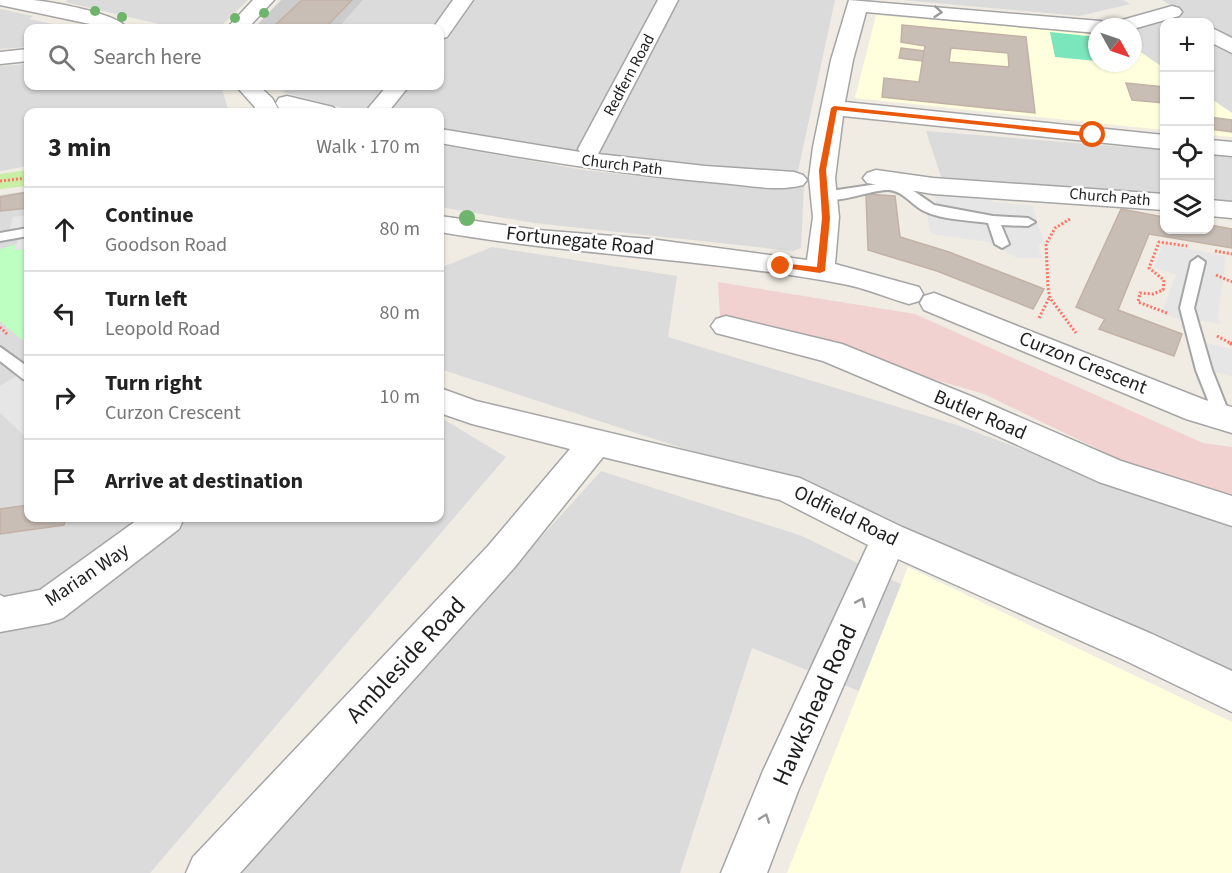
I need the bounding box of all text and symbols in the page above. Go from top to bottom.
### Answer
one-way arrow [933,5,942,18]
north arrow [1088,18,1142,72]
map controls [1160,18,1214,234]
button: + [1160,18,1214,72]
search box [24,24,444,90]
street label: Redfern Road [598,30,660,120]
icon: search [45,41,78,74]
text: Search here [93,41,201,73]
button: − [1160,72,1214,126]
route start [1079,121,1105,147]
button: locate [1160,126,1214,180]
text: 3 min [48,129,111,166]
text: Walk · 170 m [316,133,420,161]
street label: Church Path [580,149,664,181]
button: layers [1160,180,1214,234]
street label: Church Path [1068,182,1152,212]
text: Continue [105,199,194,231]
icon: ahead [48,213,81,246]
text: 80 m [380,215,420,243]
street label: Fortunegate Road [505,219,655,263]
text: Goodson Road [105,231,227,259]
route end [767,252,793,278]
text: Turn left [105,283,187,315]
icon: left [48,297,81,330]
text: 80 m [380,299,420,327]
text: Leopold Road [105,315,220,343]
street label: Curzon Crescent [1015,325,1151,402]
text: Turn right [105,367,202,399]
icon: right [48,381,81,414]
text: 10 m [380,383,420,411]
street label: Butler Road [929,383,1031,447]
text: Curzon Crescent [105,399,241,427]
icon: arrive [48,465,81,498]
text: Arrive at destination [105,465,303,497]
street label: Oldfield Road [789,479,903,553]
street label: Marian Way [39,536,135,614]
street label: Ambleside Road [338,589,474,731]
one-way arrow [854,597,866,608]
street label: Hawkshead Road [764,619,866,791]
one-way arrow [758,814,771,824]

